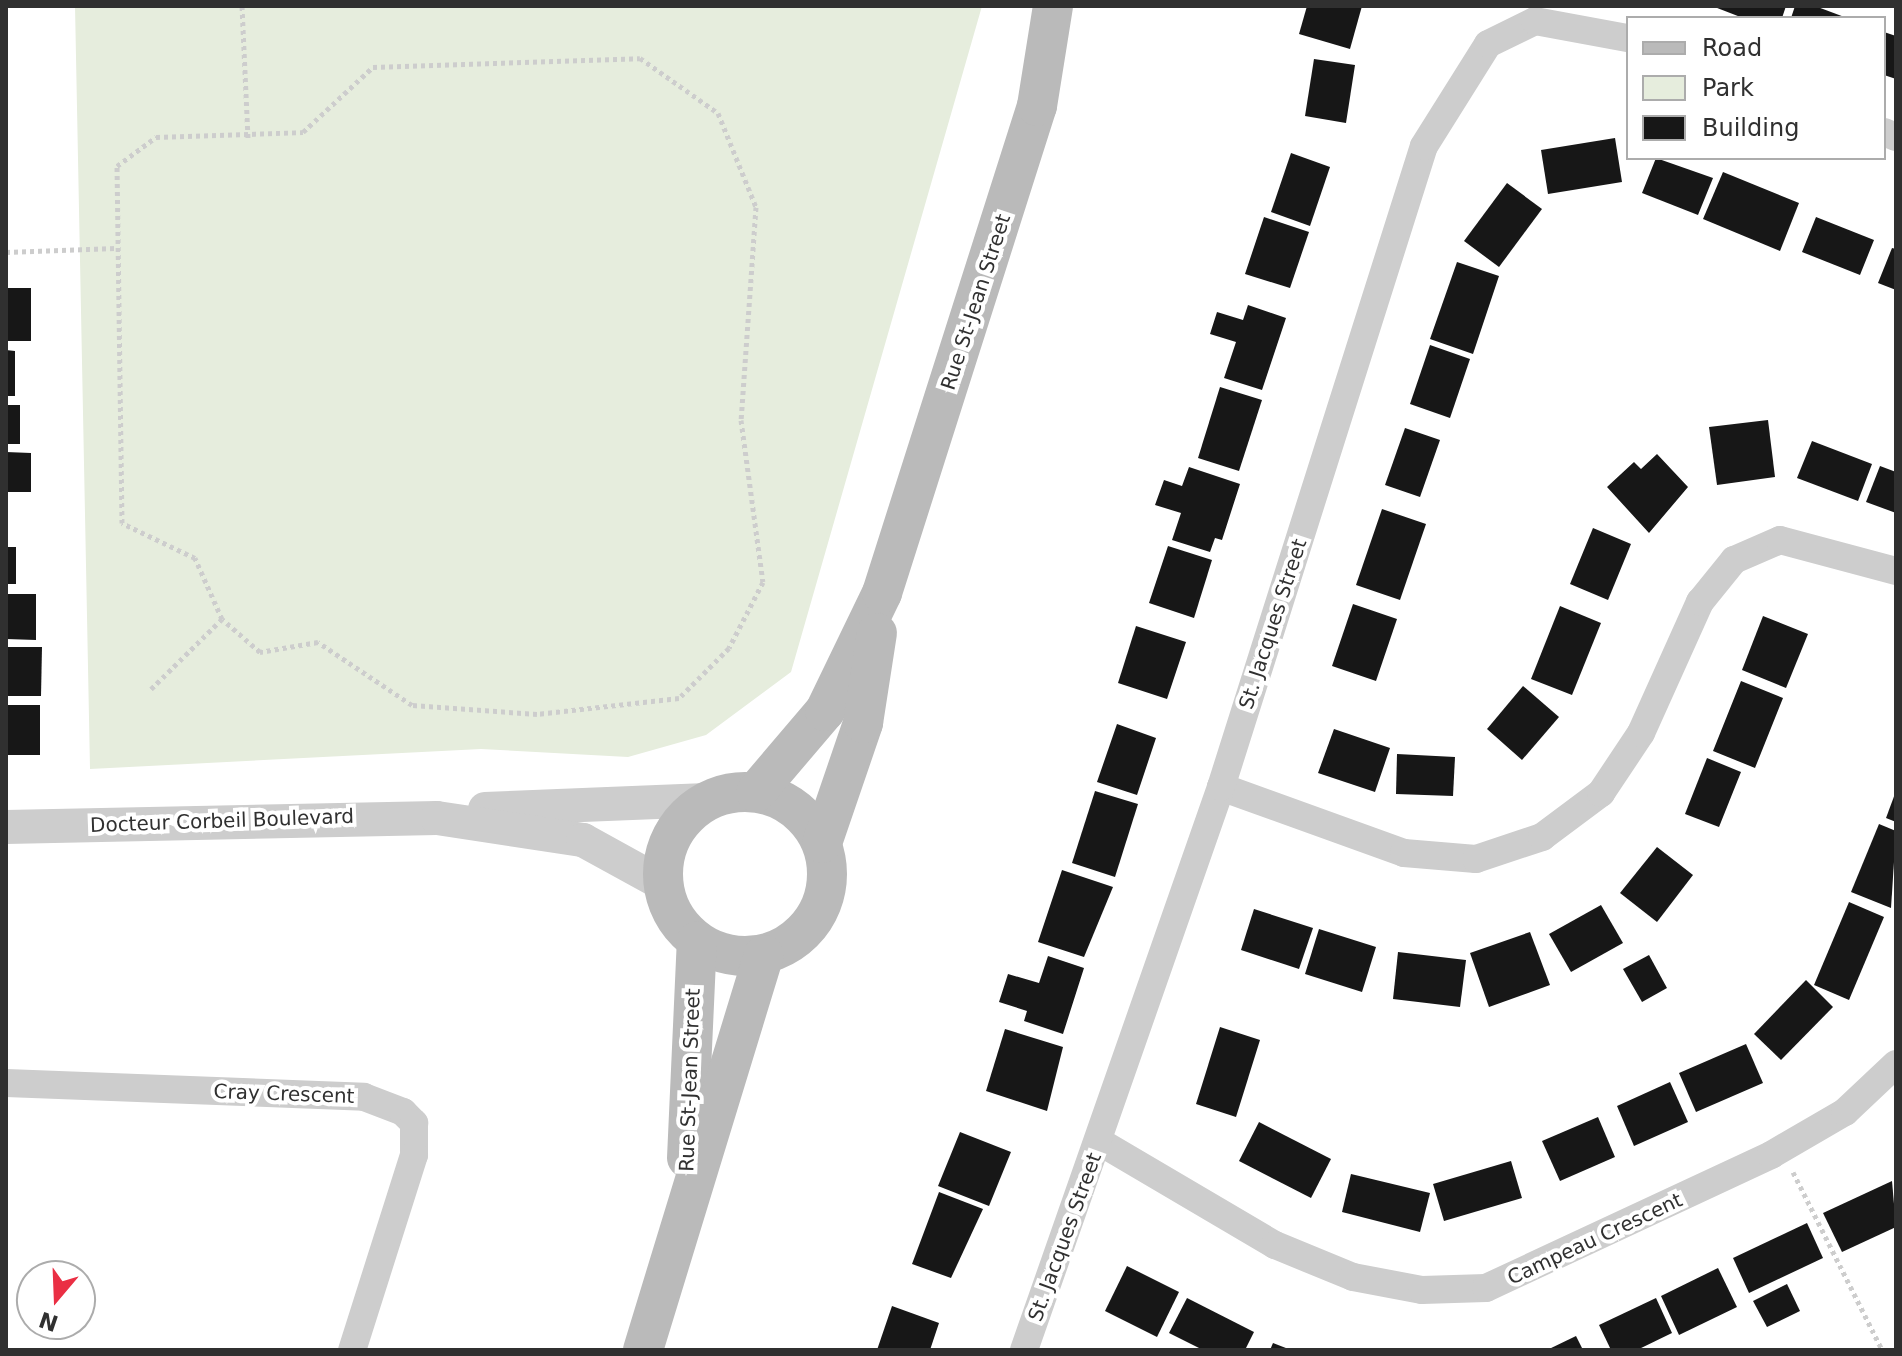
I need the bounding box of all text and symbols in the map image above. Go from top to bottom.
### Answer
legend [1626,16,1886,160]
text: Road [1702,34,1762,62]
text: Park [1702,74,1754,102]
text: Building [1702,114,1799,142]
street label: Rue St-Jean Street [936,211,1016,393]
street label: St. Jacques Street [1234,536,1312,712]
street label: Docteur Corbeil Boulevard [90,804,354,838]
street label: Rue St-Jean Street [675,988,705,1172]
street label: Cray Crescent [213,1080,355,1108]
street label: St. Jacques Street [1023,1149,1107,1325]
street label: Campeau Crescent [1504,1188,1686,1290]
north arrow [16,1260,96,1340]
text: N [36,1306,61,1336]

